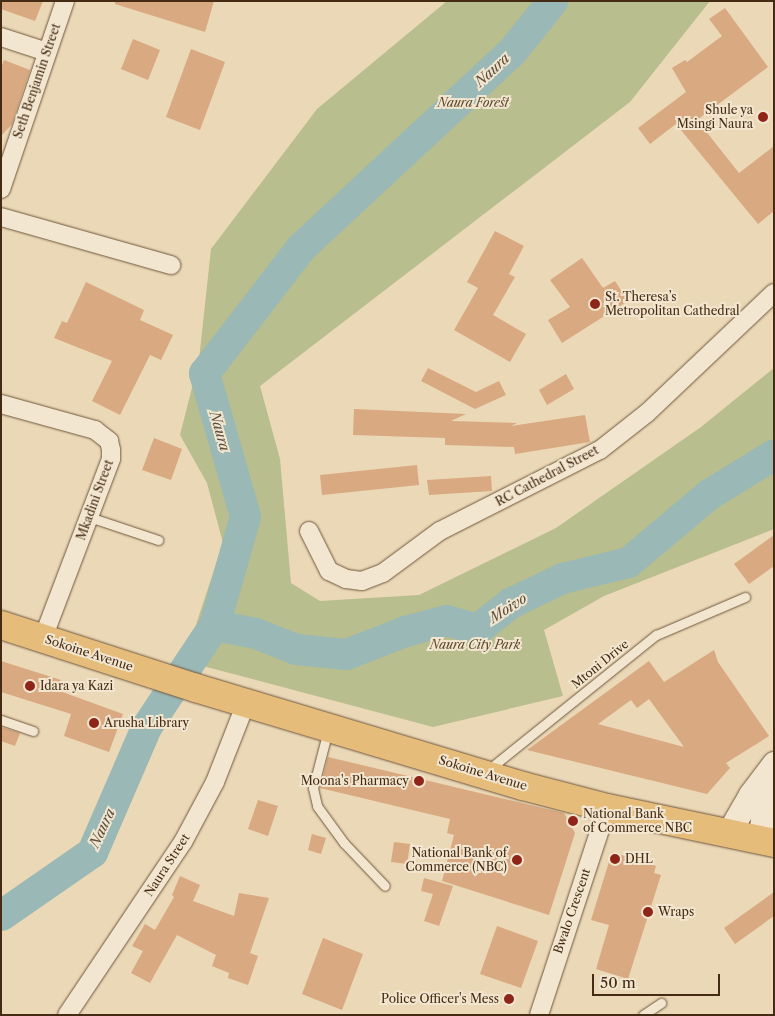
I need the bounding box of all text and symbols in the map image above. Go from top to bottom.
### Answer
street label: Seth Benjamin Street [11,22,63,140]
water label: Naura [471,50,513,90]
park label: Naura Forest [437,96,509,110]
place label: Shule ya Msingi Naura [677,103,753,131]
marker: Shule ya Msingi Naura [757,111,769,123]
place label: St. Theresa’s Metropolitan Cathedral [605,290,740,318]
marker: St. Theresa’s Metropolitan Cathedral [589,298,601,310]
water label: Naura [206,409,234,453]
street label: RC Cathedral Street [493,443,601,509]
street label: Mkadini Street [74,458,116,542]
water label: Moivo [486,590,530,626]
street label: Sokoine Avenue [43,632,135,674]
street label: Mtoni Drive [569,637,631,691]
park label: Naura City Park [430,638,520,652]
place label: Idara ya Kazi [40,679,114,693]
marker: Idara ya Kazi [24,680,36,692]
place label: Arusha Library [104,716,189,730]
marker: Arusha Library [88,717,100,729]
street label: Sokoine Avenue [437,753,529,793]
place label: Moona's Pharmacy [301,774,409,788]
marker: Moona's Pharmacy [413,775,425,787]
water label: Naura [86,806,118,850]
place label: National Bank of Commerce NBC [583,807,692,835]
marker: National Bank of Commerce NBC [567,815,579,827]
street label: Naura Street [141,831,193,899]
place label: National Bank of Commerce (NBC) [405,846,507,874]
place label: DHL [625,852,653,866]
marker: DHL [609,853,621,865]
marker: National Bank of Commerce (NBC) [511,854,523,866]
street label: Bwalo Crescent [551,867,593,955]
place label: Wraps [658,905,694,919]
marker: Wraps [642,906,654,918]
scale bar [595,964,722,996]
text: 50 m [600,973,636,992]
place label: Police Officer's Mess [381,992,499,1006]
marker: Police Officer's Mess [503,993,515,1005]

